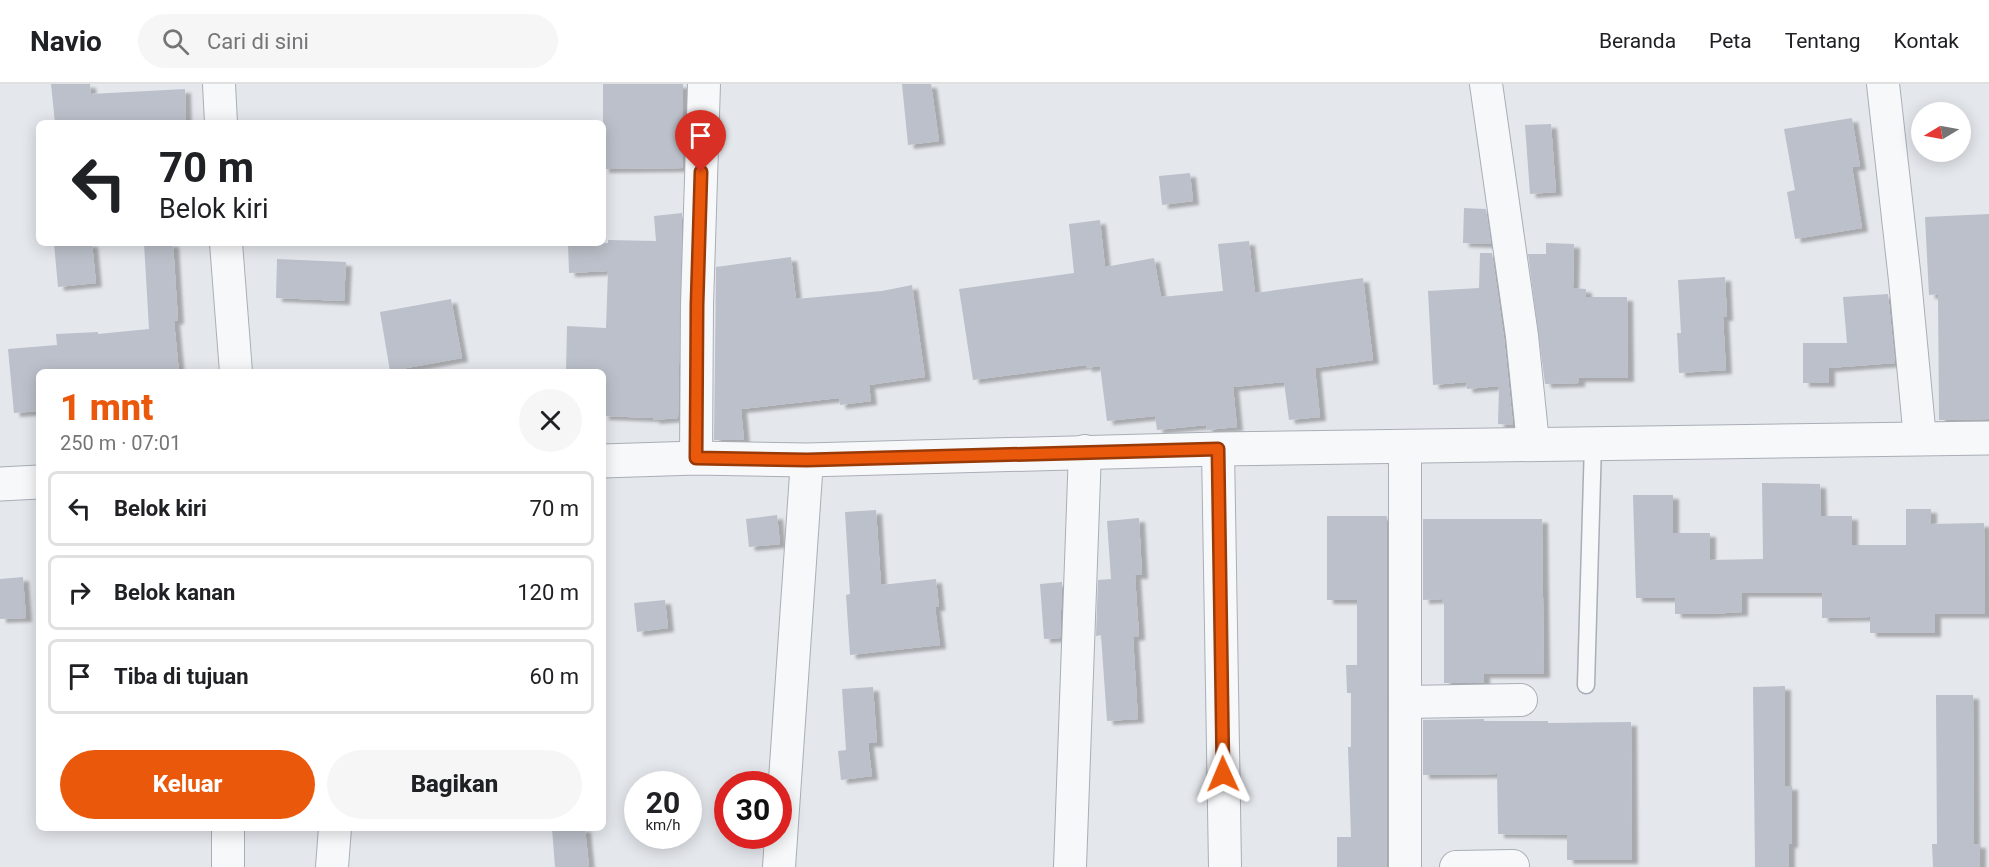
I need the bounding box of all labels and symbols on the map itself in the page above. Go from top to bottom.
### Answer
north arrow [1911,102,1971,162]
pin [675,110,726,172]
position arrow [1191,742,1255,806]
speed limit sign: 30 [714,771,792,849]

